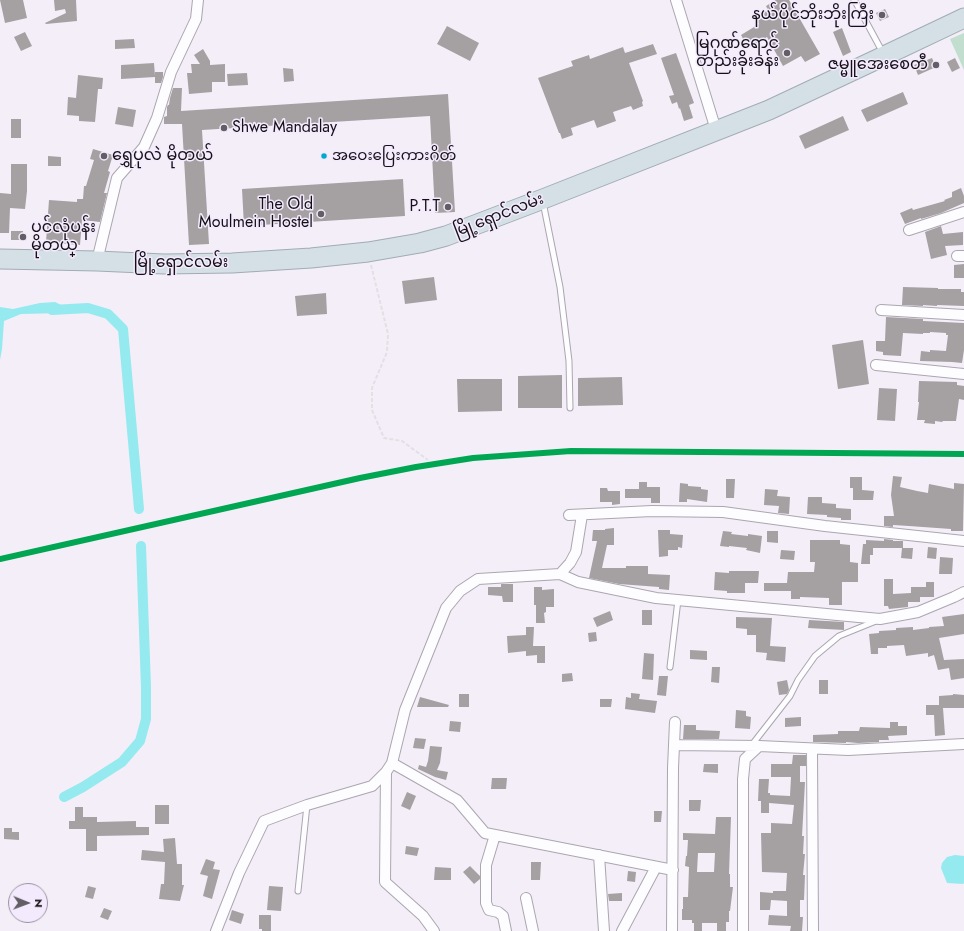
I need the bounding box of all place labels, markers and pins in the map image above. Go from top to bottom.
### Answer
place label: နယ်ပိုင်ဘိုးဘိုးကြီး [751,5,874,25]
marker: နယ်ပိုင်ဘိုးဘိုးကြီး [877,10,887,20]
place label: မြဂုဏ်ရောင် တည်းခိုးခန်း [695,34,779,72]
marker: မြဂုဏ်ရောင် တည်းခိုးခန်း [782,48,792,58]
place label: ဇမ္မူအေးစေတီ [828,55,928,75]
marker: ဇမ္မူအေးစေတီ [931,60,941,70]
place label: Shwe Mandalay [232,118,337,138]
marker: Shwe Mandalay [219,123,229,133]
place label: ရွှေပုလဲ မိုတယ် [112,146,213,166]
place label: အဝေးပြေးကားဂိတ် [332,147,456,165]
marker: ရွှေပုလဲ မိုတယ် [99,151,109,161]
marker: အဝေးပြေးကားဂိတ် [319,151,329,161]
place label: The Old Moulmein Hostel [199,195,313,233]
place label: P.T.T [409,197,440,217]
marker: P.T.T [443,202,453,212]
marker: The Old Moulmein Hostel [316,209,326,219]
place label: ပင်လုံပန်း မိုတယ္ [31,218,96,256]
marker: ပင်လုံပန်း မိုတယ္ [18,232,28,242]

